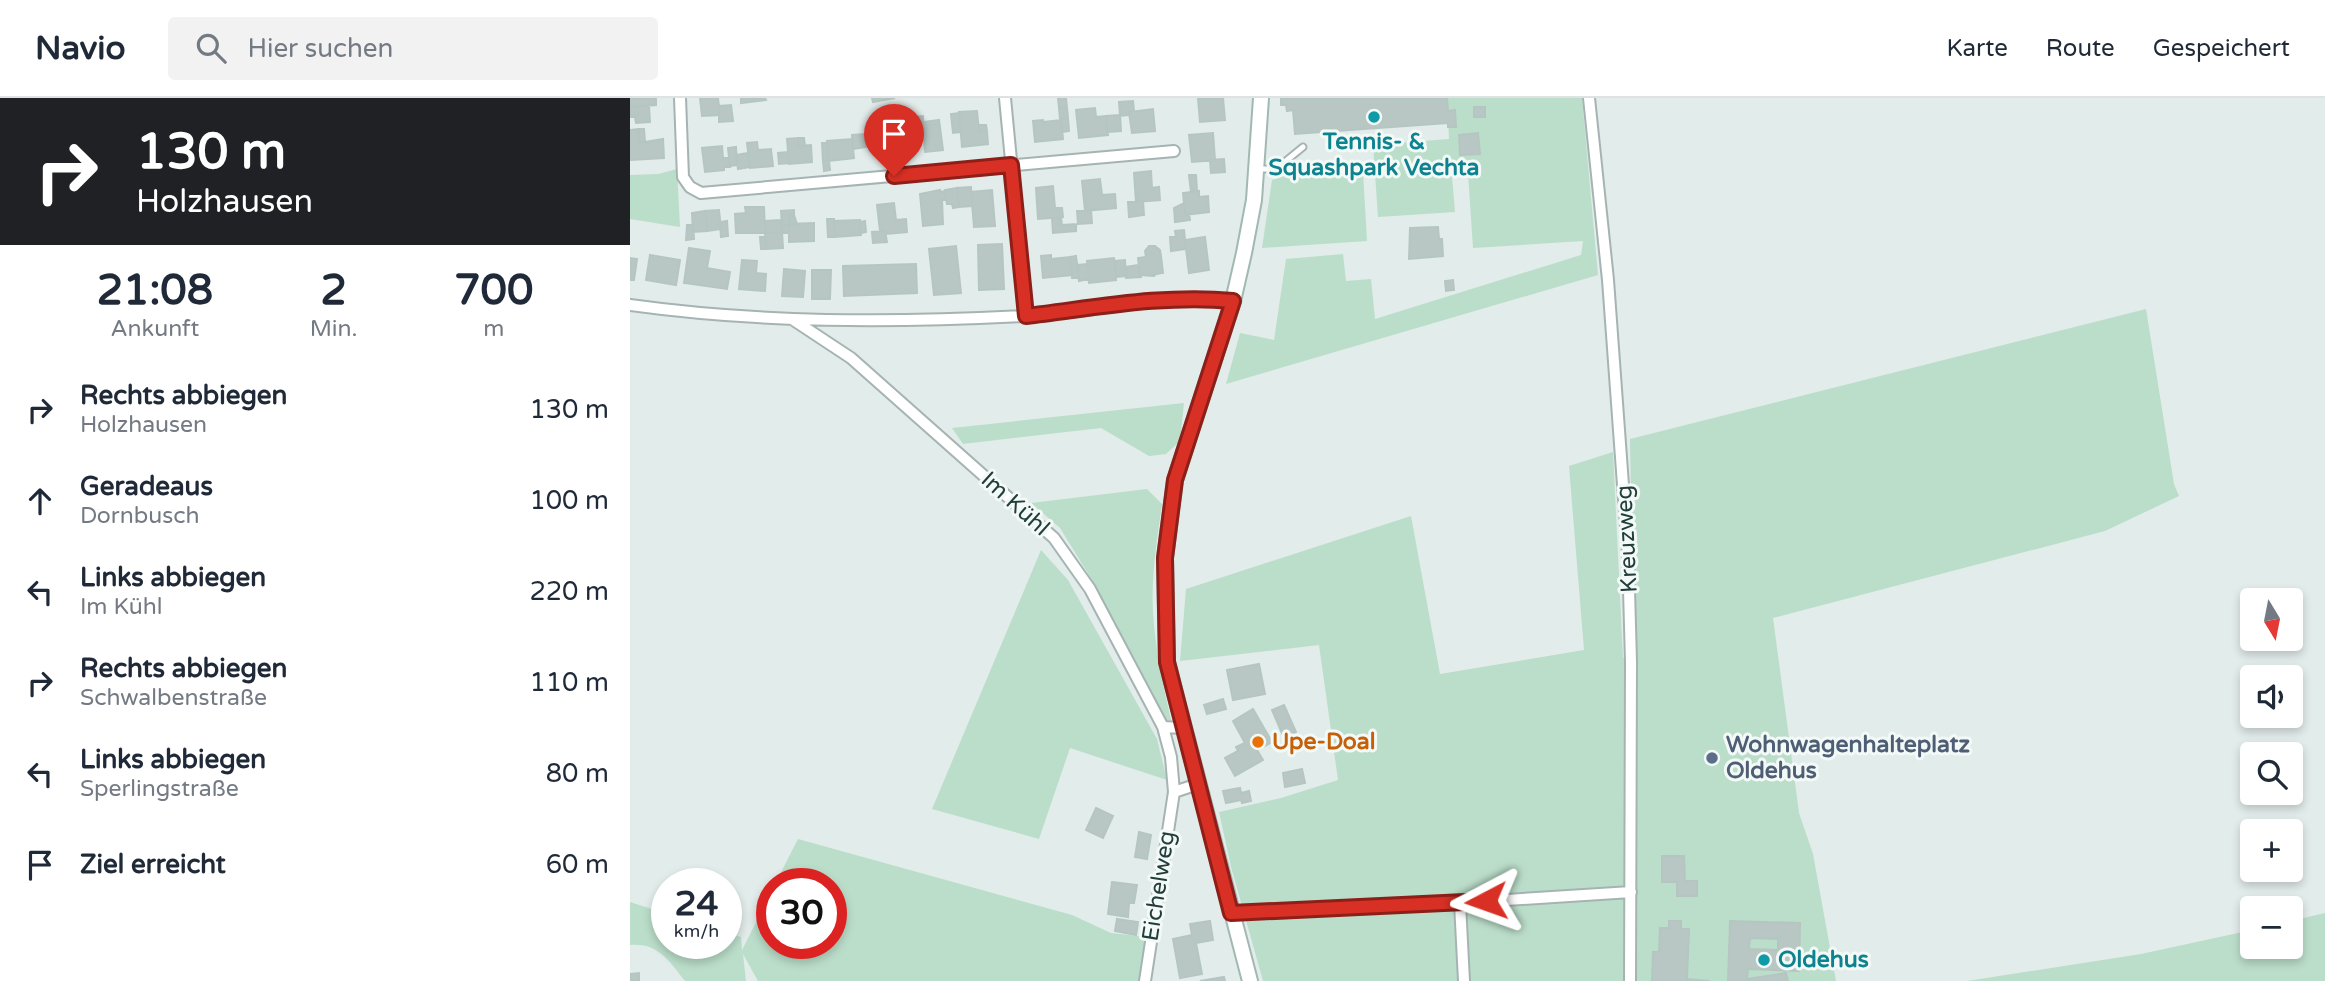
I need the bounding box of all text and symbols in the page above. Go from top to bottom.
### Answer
search box [168,17,658,80]
text: Navio [35,29,126,68]
icon: search [192,29,230,67]
text: Hier suchen [248,33,393,64]
text: Karte [1946,34,2008,63]
text: Route [2046,34,2115,63]
text: Gespeichert [2153,34,2290,63]
pin [864,104,924,176]
marker: Tennis- & Squashpark Vechta [1366,109,1382,125]
icon: arrive [875,115,913,153]
text: 130 m [136,123,286,182]
icon: right [21,126,112,217]
place label: Tennis- & Squashpark Vechta [1269,128,1479,182]
text: Holzhausen [136,183,313,221]
text: 21:08 [97,265,213,316]
text: 2 [320,265,347,316]
text: 700 [454,265,533,316]
text: Ankunft [111,315,199,343]
text: Min. [310,315,357,343]
text: m [483,315,504,343]
text: Rechts abbiegen [80,380,287,411]
icon: right [21,391,59,429]
text: 130 m [529,394,609,425]
text: Holzhausen [80,411,207,439]
street label: Im Kühl [975,466,1055,542]
text: Geradeaus [80,471,213,502]
icon: ahead [21,482,59,520]
street label: Kreuzweg [1610,484,1644,594]
text: 100 m [529,485,609,516]
text: Dornbusch [80,502,199,530]
text: Links abbiegen [80,562,266,593]
icon: left [21,573,59,611]
text: 220 m [529,576,609,607]
north arrow [2240,588,2303,651]
map controls [2240,588,2303,959]
text: Im Kühl [80,593,163,621]
text: Rechts abbiegen [80,653,287,684]
icon: right [21,664,59,702]
button: sound [2240,665,2303,728]
text: 110 m [529,667,609,698]
text: Schwalbenstraße [80,684,267,712]
place label: Upe-Doal [1272,728,1375,756]
place label: Wohnwagenhalteplatz Oldehus [1726,731,1970,785]
marker: Upe-Doal [1250,734,1266,750]
button: search [2240,742,2303,805]
text: Links abbiegen [80,744,266,775]
marker: Wohnwagenhalteplatz Oldehus [1704,750,1720,766]
icon: left [21,755,59,793]
text: 80 m [546,758,609,789]
text: Sperlingstraße [80,775,239,803]
button: + [2240,819,2303,882]
street label: Eichelweg [1136,829,1182,943]
icon: arrive [21,846,59,884]
text: Ziel erreicht [80,849,226,880]
text: 60 m [546,849,609,880]
position arrow [1449,864,1523,938]
speed limit sign: 30 [756,868,847,959]
text: 24 [675,883,718,925]
button: − [2240,896,2303,959]
text: km/h [674,920,719,942]
place label: Oldehus [1778,946,1869,974]
marker: Oldehus [1756,952,1772,968]

